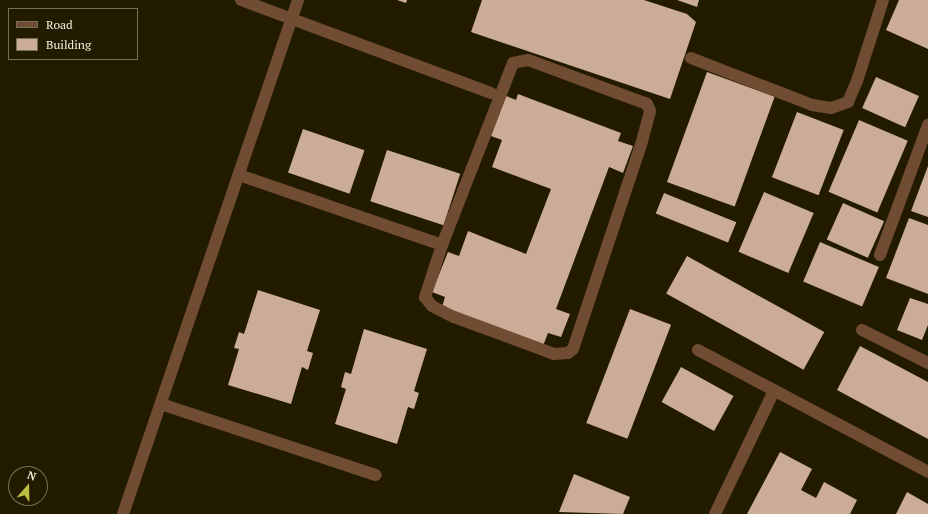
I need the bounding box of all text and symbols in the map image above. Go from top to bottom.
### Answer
legend [8,8,138,60]
text: Road [46,17,73,32]
text: Building [46,37,91,52]
north arrow [8,466,48,506]
text: N [25,468,38,484]

